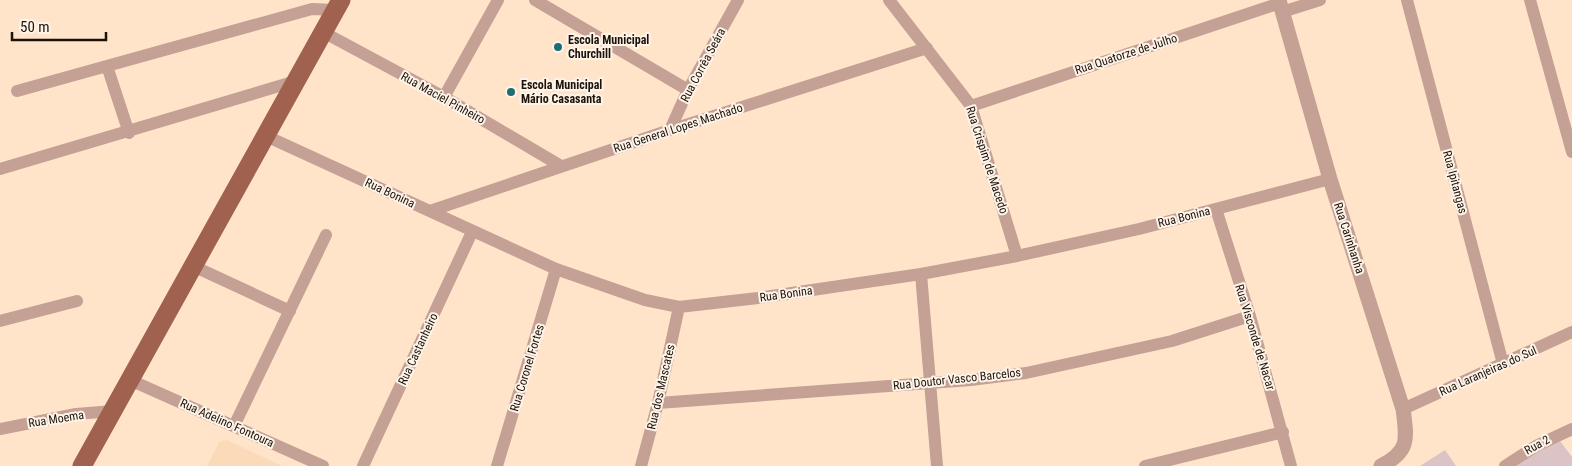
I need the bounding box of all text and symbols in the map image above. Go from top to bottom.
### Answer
scale bar [12,10,106,42]
text: 50 m [20,18,50,36]
street label: Rua Corrêa Seára [678,25,728,104]
street label: Rua Quatorze de Julho [1073,31,1179,77]
place label: Escola Municipal Churchill [568,33,649,61]
marker: Escola Municipal Churchill [552,41,564,53]
street label: Rua Maciel Pinheiro [399,69,487,127]
place label: Escola Municipal Mário Casasanta [521,78,602,106]
marker: Escola Municipal Mário Casasanta [505,86,517,98]
street label: Rua General Lopes Machado [612,101,744,155]
street label: Rua Crispim de Macedo [963,105,1011,215]
street label: Rua Ipitangas [1440,149,1470,215]
street label: Rua Bonina [363,175,417,211]
street label: Rua Carinhanha [1331,200,1367,276]
street label: Rua Bonina [1156,204,1212,230]
street label: Rua Visconde de Nacar [1232,282,1278,392]
street label: Rua Bonina [759,283,814,305]
street label: Rua Castanheiro [395,311,441,387]
street label: Rua Coronel Fortes [507,323,547,413]
street label: Rua dos Mascates [644,343,678,431]
street label: Rua Laranjeiras do Sul [1437,343,1539,399]
street label: Rua Doutor Vasco Barcelos [892,365,1022,393]
street label: Rua Adelino Fontoura [178,396,276,450]
street label: Rua Moema [27,408,85,430]
street label: Rua 2 [1522,432,1552,458]

